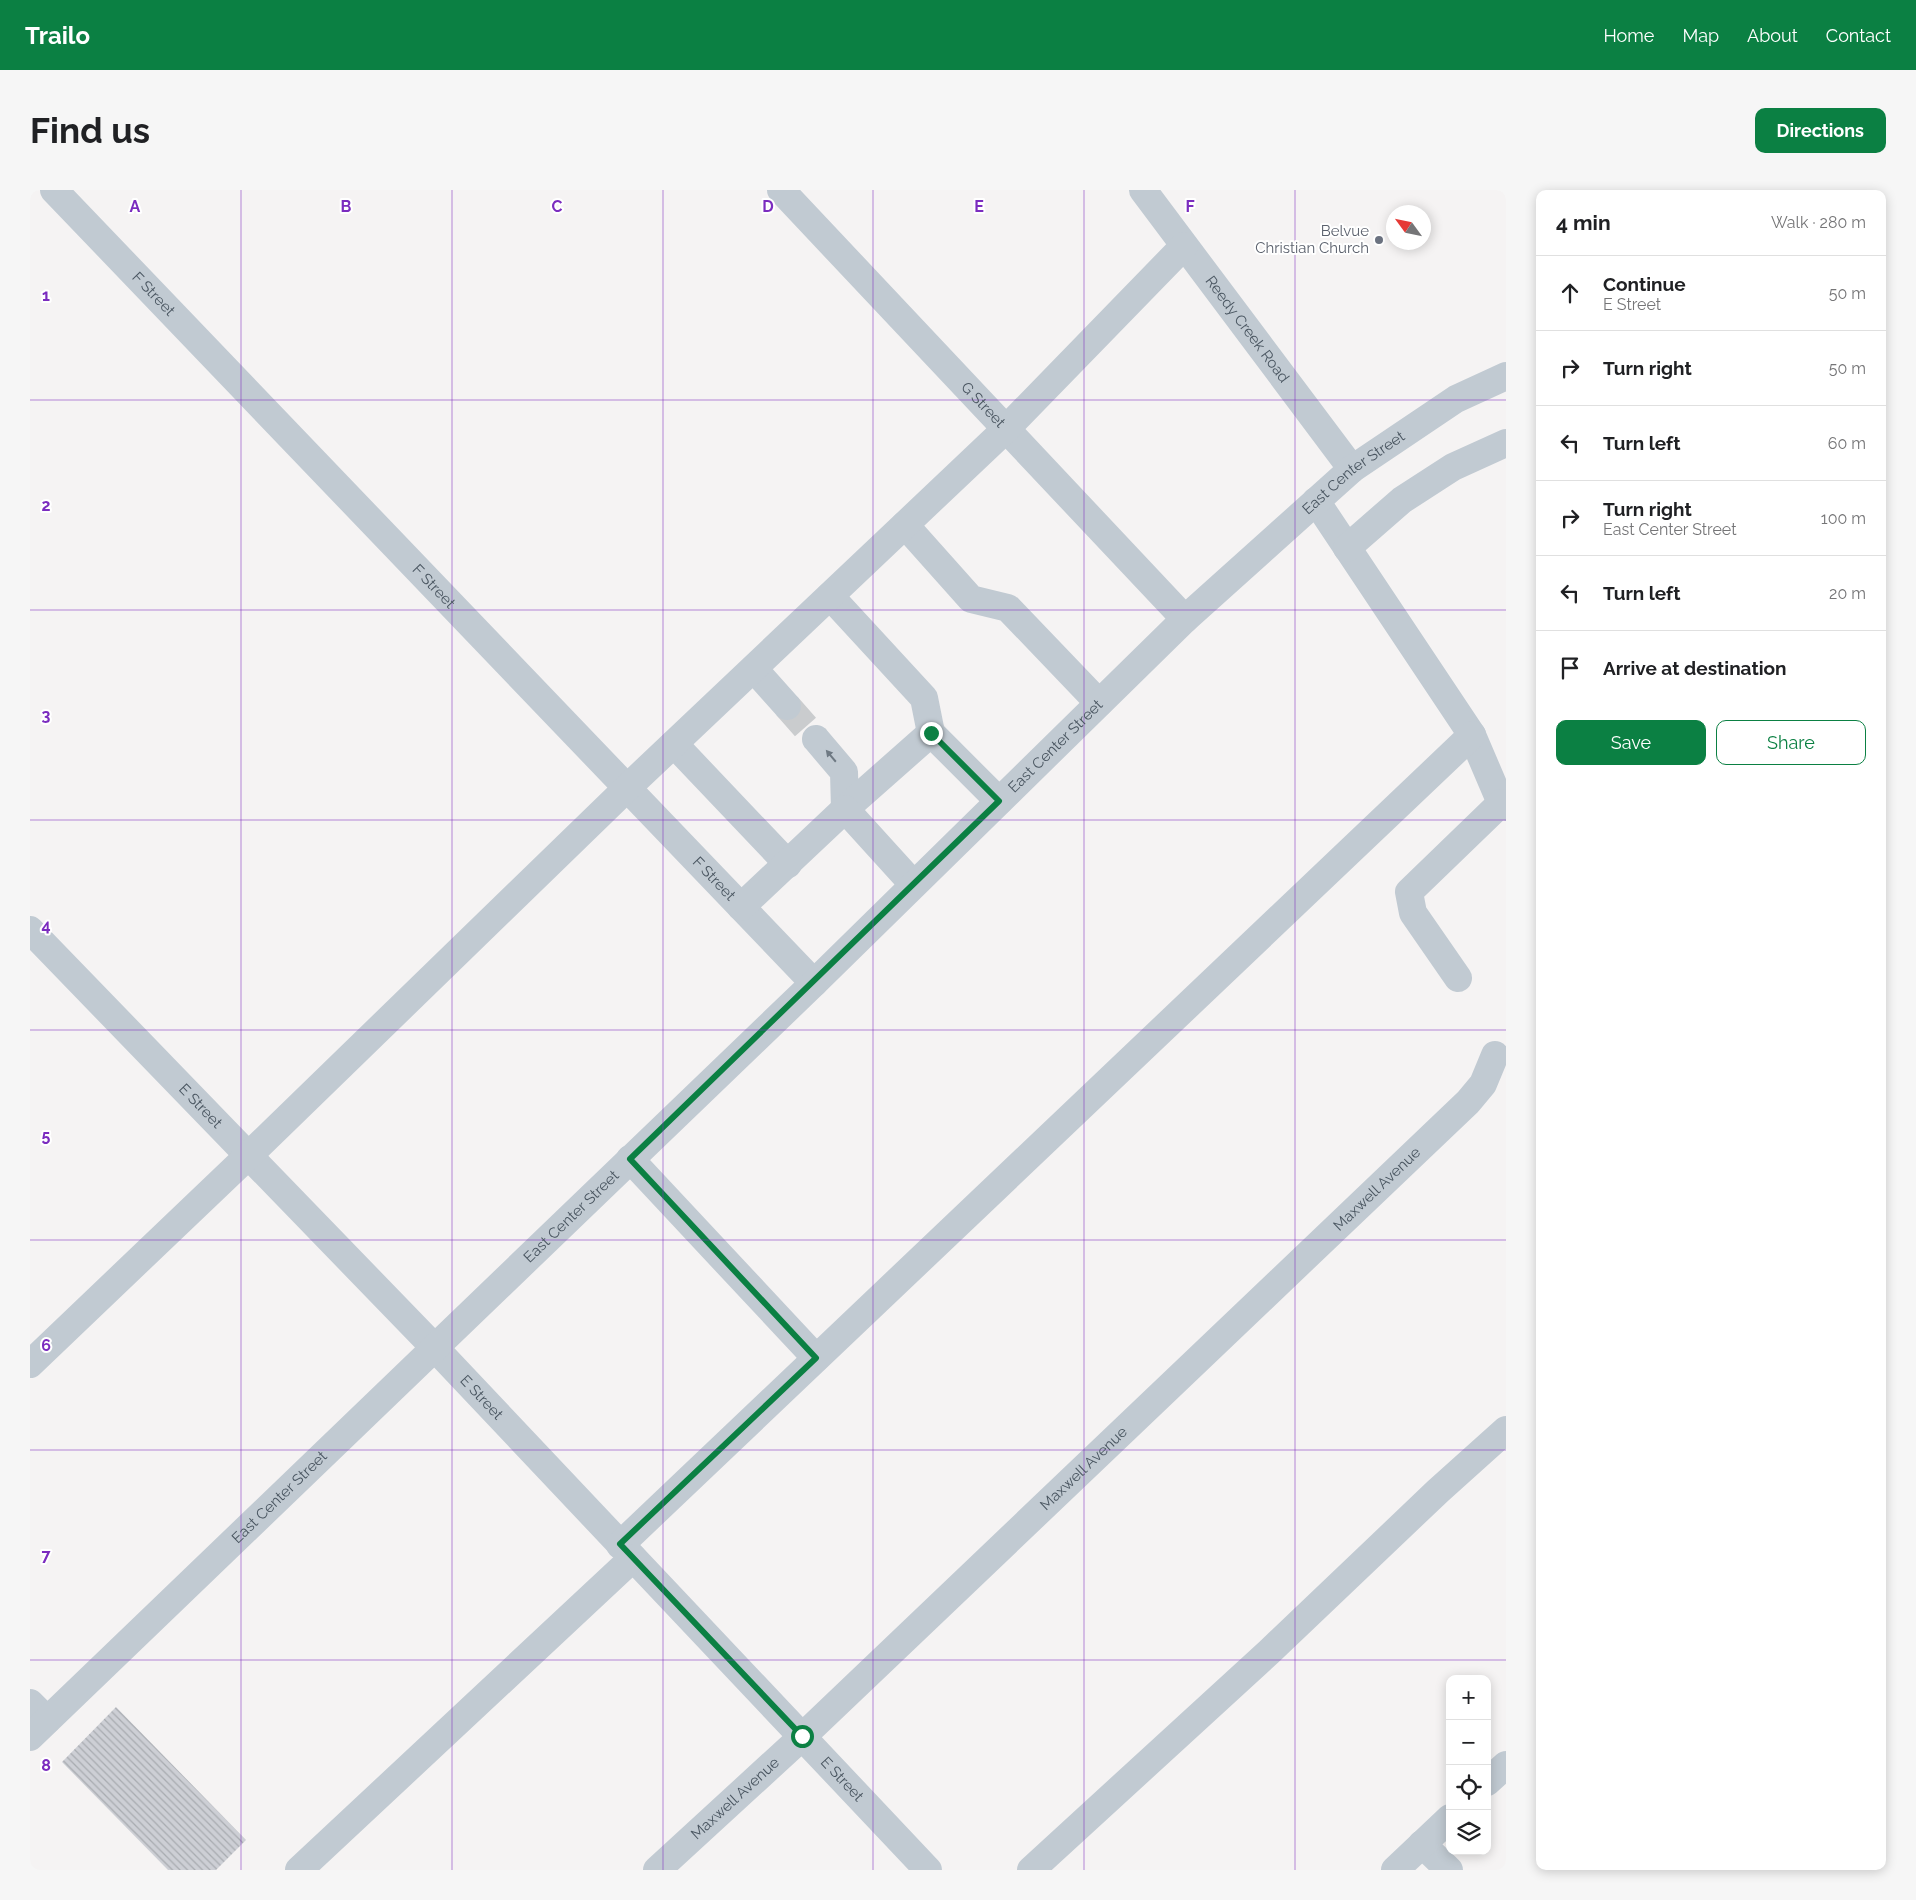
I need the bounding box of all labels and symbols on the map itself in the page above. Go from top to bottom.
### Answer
text: A [130,197,141,216]
text: B [341,197,352,216]
text: C [552,197,563,216]
text: D [762,197,774,216]
text: E [974,197,984,216]
text: F [1185,197,1195,216]
north arrow [1386,205,1431,250]
place label: Belvue Christian Church [1255,222,1369,257]
marker: Belvue Christian Church [1373,234,1385,246]
street label: F Street [128,268,179,320]
street label: Reedy Creek Road [1201,272,1293,386]
text: 1 [42,286,50,305]
street label: G Street [957,378,1009,431]
street label: East Center Street [1299,427,1408,518]
text: 2 [41,496,51,515]
street label: F Street [409,561,459,612]
street label: East Center Street [1004,696,1106,796]
text: 3 [42,706,51,725]
route end [920,722,943,745]
one-way arrow [825,751,837,763]
street label: F Street [689,853,739,904]
text: 4 [41,916,51,935]
street label: E Street [175,1080,226,1132]
text: 5 [42,1126,51,1145]
street label: Maxwell Avenue [1330,1143,1424,1235]
street label: East Center Street [520,1167,623,1266]
text: 6 [41,1336,51,1355]
street label: E Street [456,1371,507,1423]
street label: Maxwell Avenue [1036,1423,1131,1514]
street label: East Center Street [228,1447,331,1547]
text: 7 [42,1546,51,1565]
route start [791,1725,814,1748]
street label: Maxwell Avenue [687,1753,783,1843]
street label: E Street [817,1753,867,1805]
text: 8 [41,1756,51,1775]

